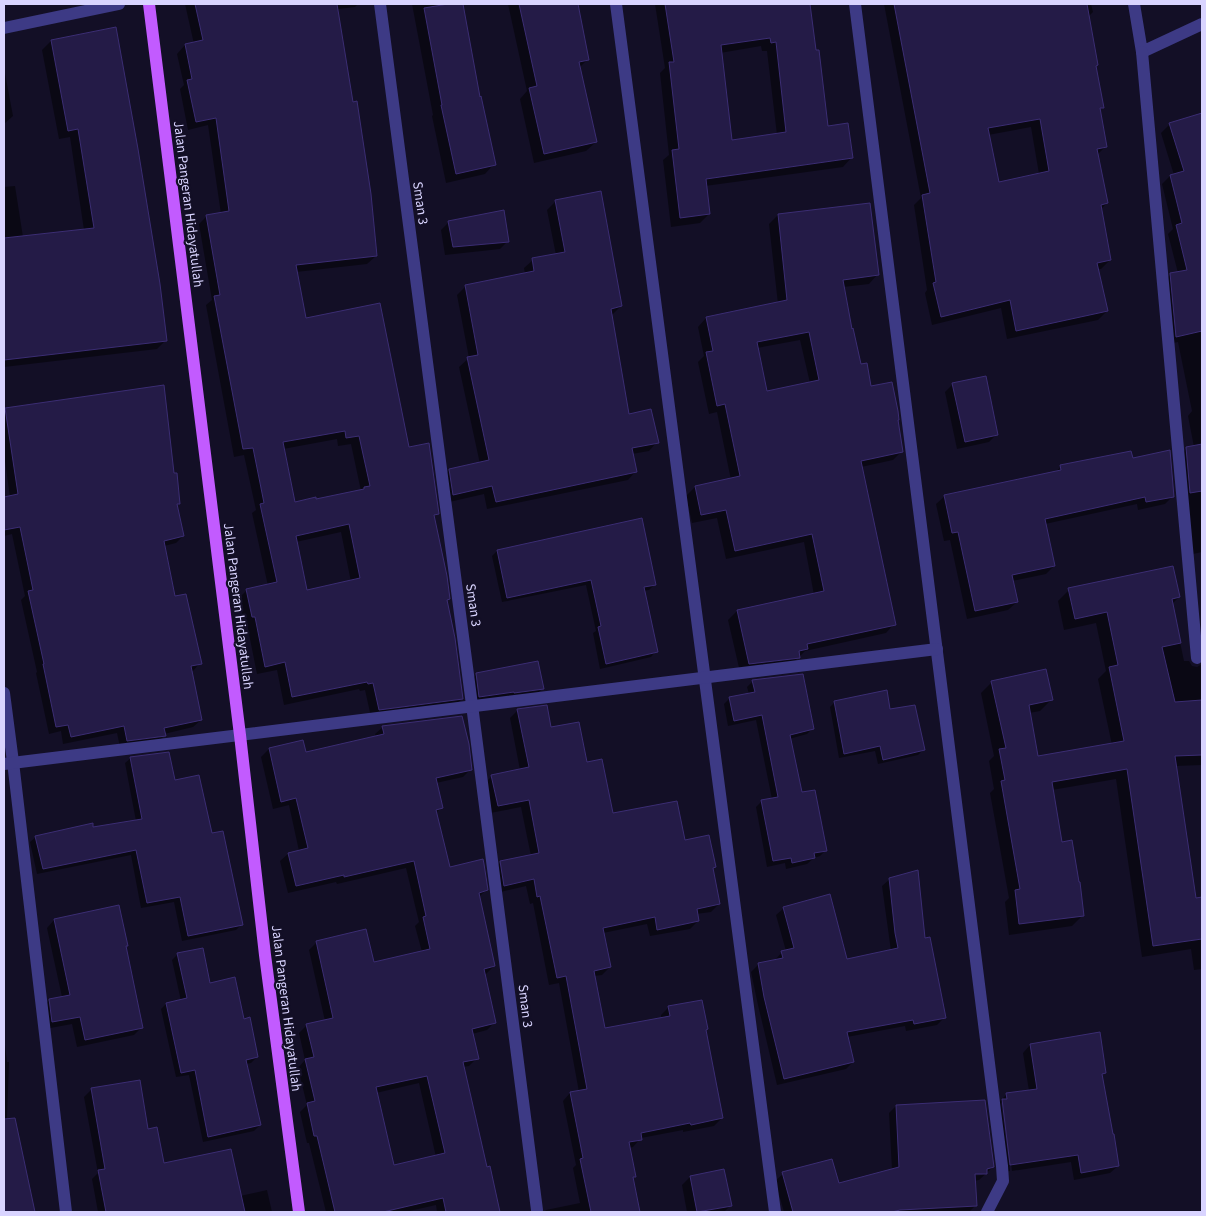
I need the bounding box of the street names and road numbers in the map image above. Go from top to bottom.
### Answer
street label: Jalan Pangeran Hidayatullah [168,120,208,288]
street label: Sman 3 [407,180,433,226]
street label: Jalan Pangeran Hidayatullah [218,522,258,690]
street label: Sman 3 [460,582,486,628]
street label: Jalan Pangeran Hidayatullah [266,924,306,1092]
street label: Sman 3 [512,983,538,1029]

